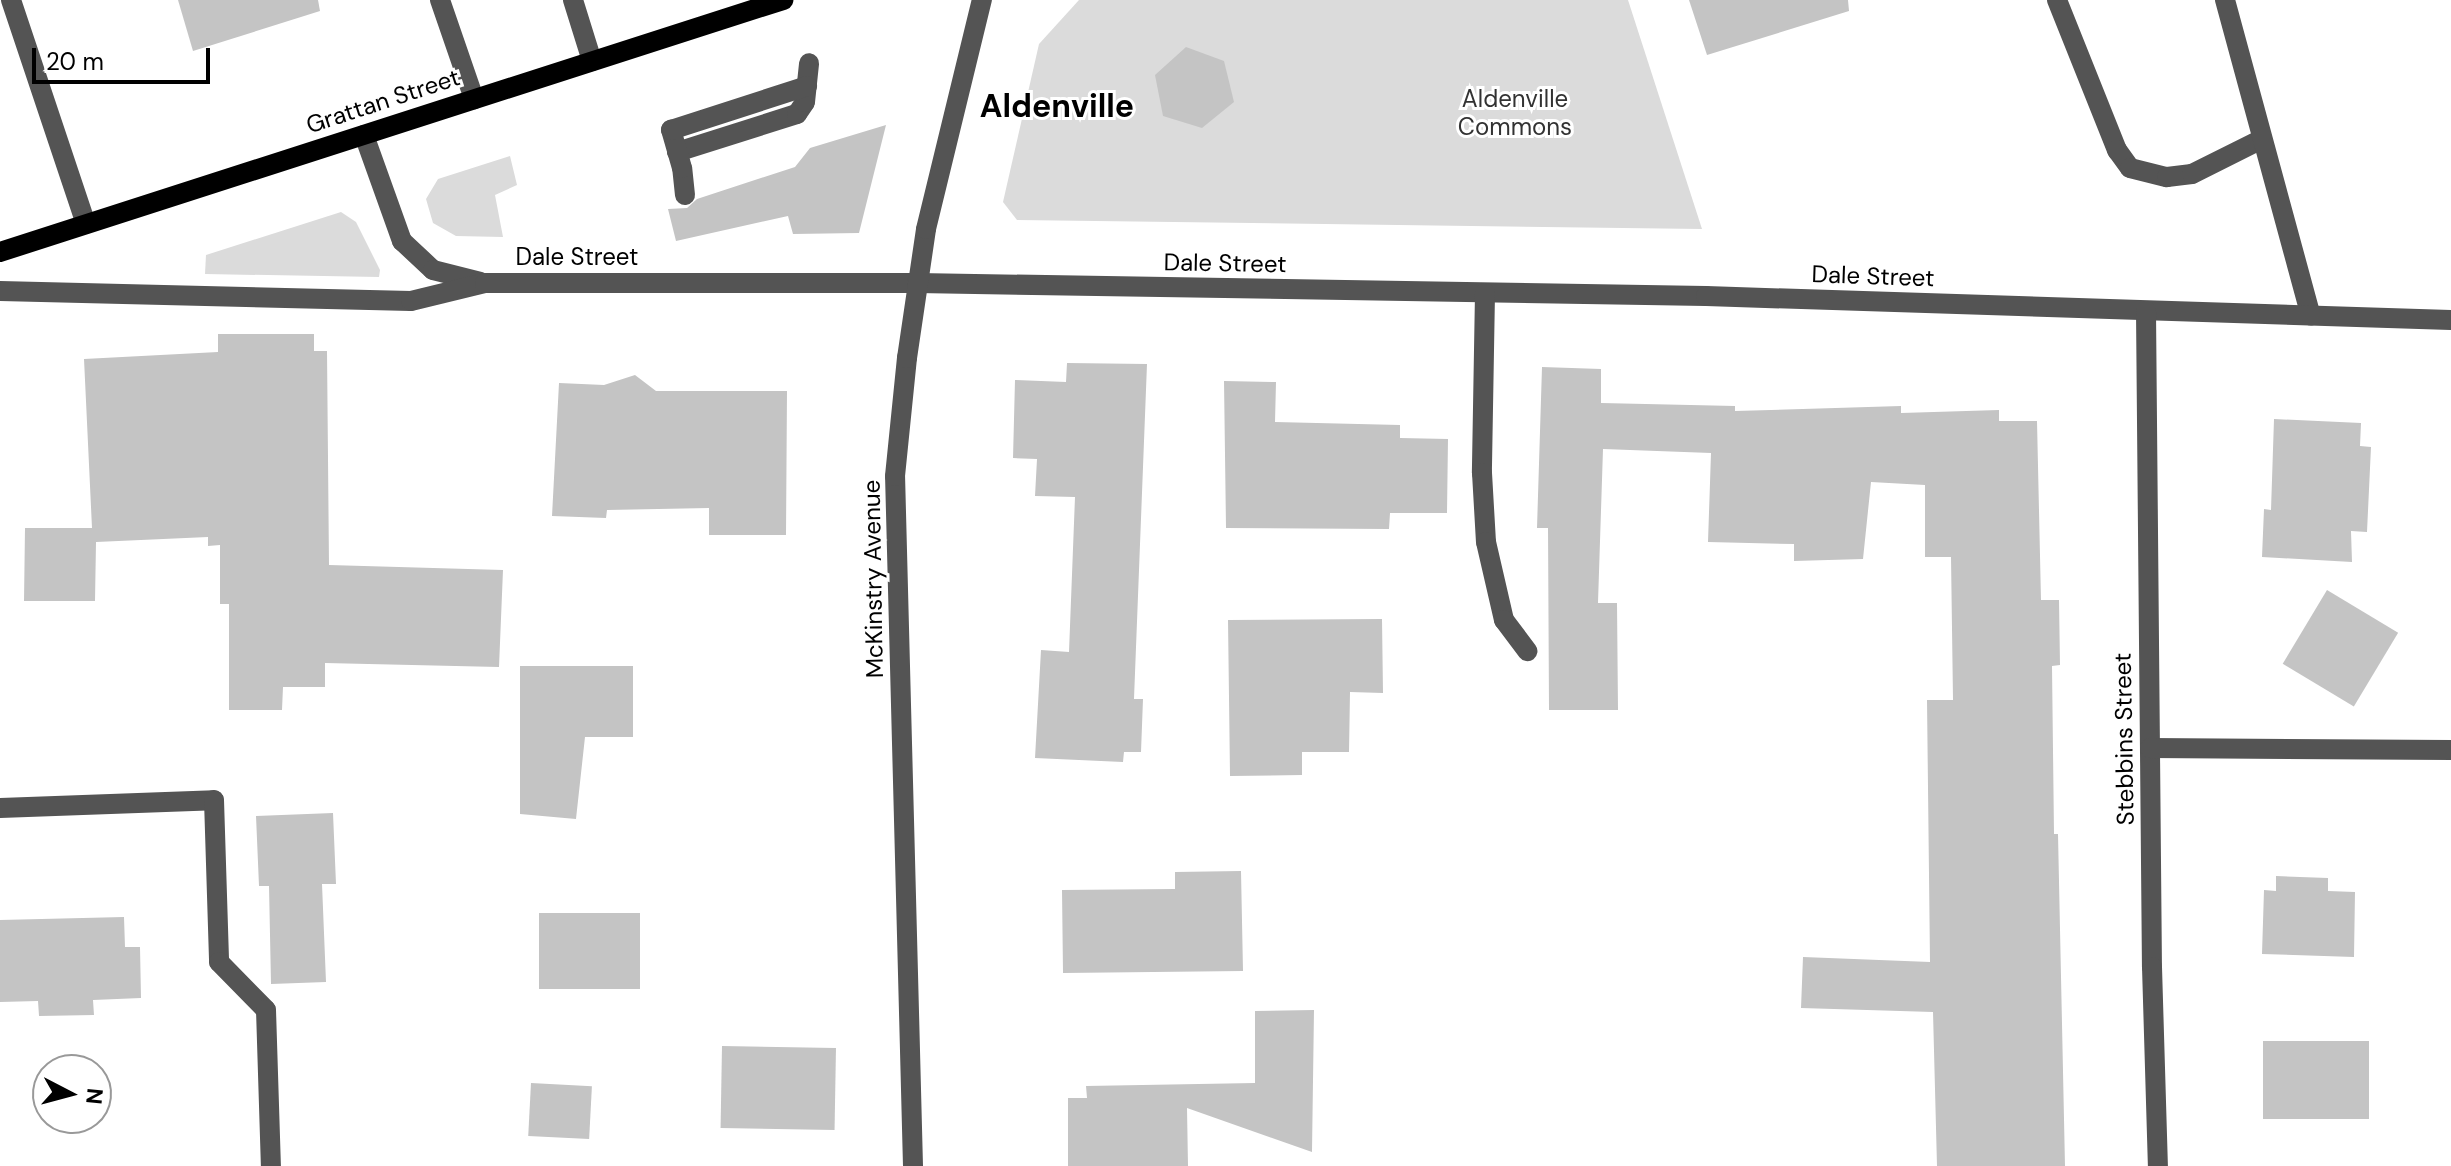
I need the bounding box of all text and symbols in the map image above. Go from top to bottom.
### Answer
scale bar [36,32,214,82]
text: 20 m [46,46,104,77]
street label: Grattan Street [303,63,463,139]
park label: Aldenville Commons [1458,85,1572,141]
district label: Aldenville [980,87,1134,125]
street label: Dale Street [516,243,638,271]
street label: Dale Street [1163,248,1287,278]
street label: Dale Street [1811,259,1935,293]
street label: McKinstry Avenue [857,479,889,679]
street label: Stebbins Street [2108,652,2140,826]
north arrow [32,1054,112,1134]
text: N [79,1087,110,1106]

